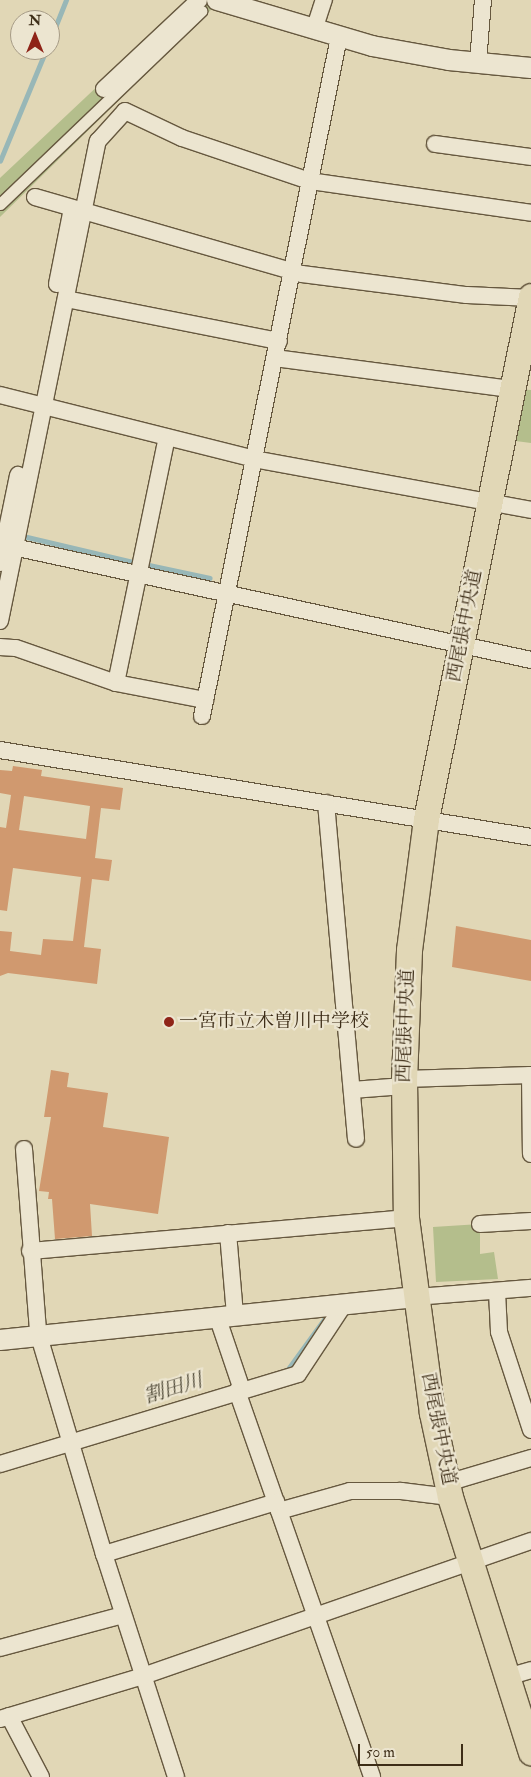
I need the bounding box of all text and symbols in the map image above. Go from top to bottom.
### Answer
north arrow [10,10,60,60]
text: N [29,12,41,29]
street label: 西尾張中央道 [443,568,487,684]
street label: 西尾張中央道 [393,969,419,1083]
place label: 一宮市立木曽川中学校 [179,1011,369,1033]
marker: 一宮市立木曽川中学校 [163,1016,175,1028]
water label: 割田川 [141,1368,205,1408]
street label: 西尾張中央道 [416,1371,460,1487]
scale bar [361,1734,466,1766]
text: 50 m [366,1743,395,1762]

